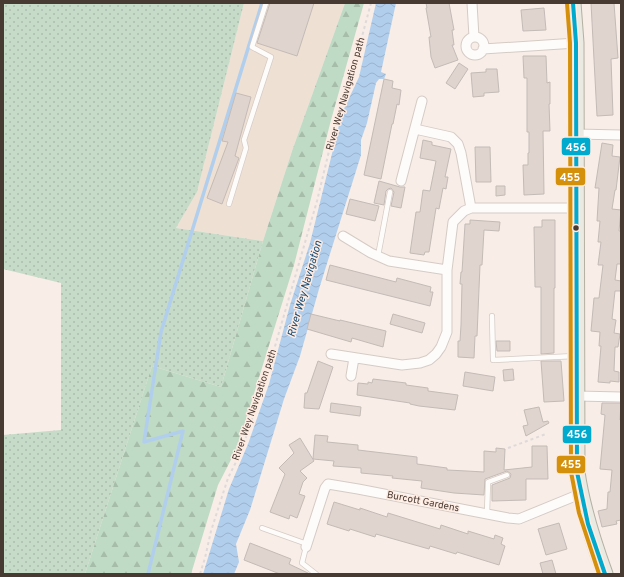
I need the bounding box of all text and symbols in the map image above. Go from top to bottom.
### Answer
street label: River Wey Navigation path [324,36,368,152]
line badge: 456 [561,137,591,156]
text: 456 [566,141,587,155]
line badge: 455 [555,167,586,186]
text: 455 [560,171,581,185]
unlabelled marker [571,223,581,233]
water label: River Wey Navigation [285,239,325,339]
street label: River Wey Navigation path [230,348,280,462]
line badge: 456 [562,425,592,444]
text: 456 [567,428,588,442]
line badge: 455 [556,455,586,474]
text: 455 [561,458,582,472]
street label: Burcott Gardens [386,489,461,515]

